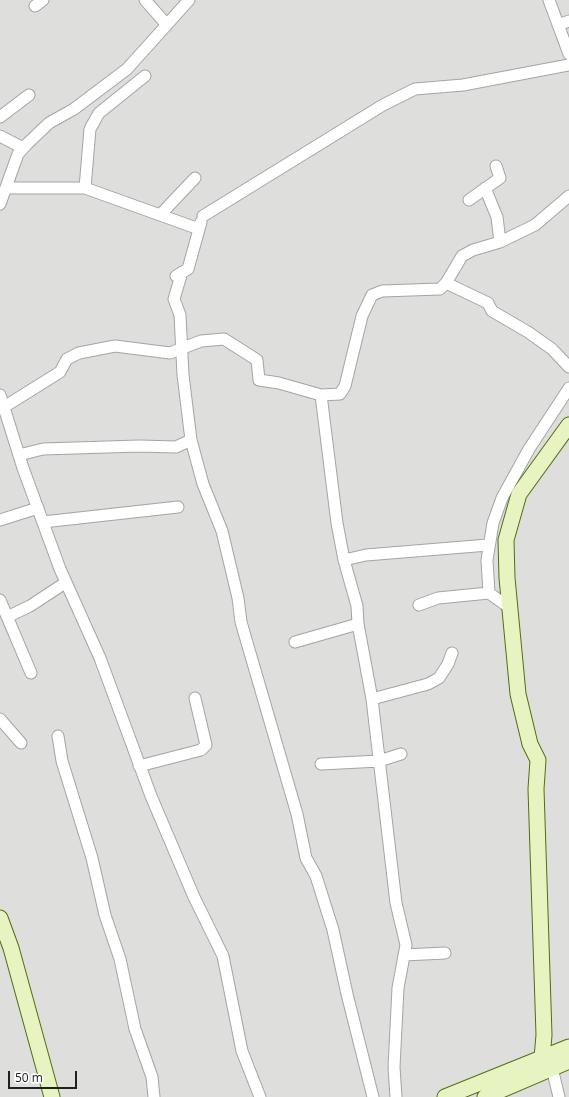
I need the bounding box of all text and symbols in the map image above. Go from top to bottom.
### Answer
scale bar [10,1063,79,1089]
text: 50 m [15,1069,43,1086]

